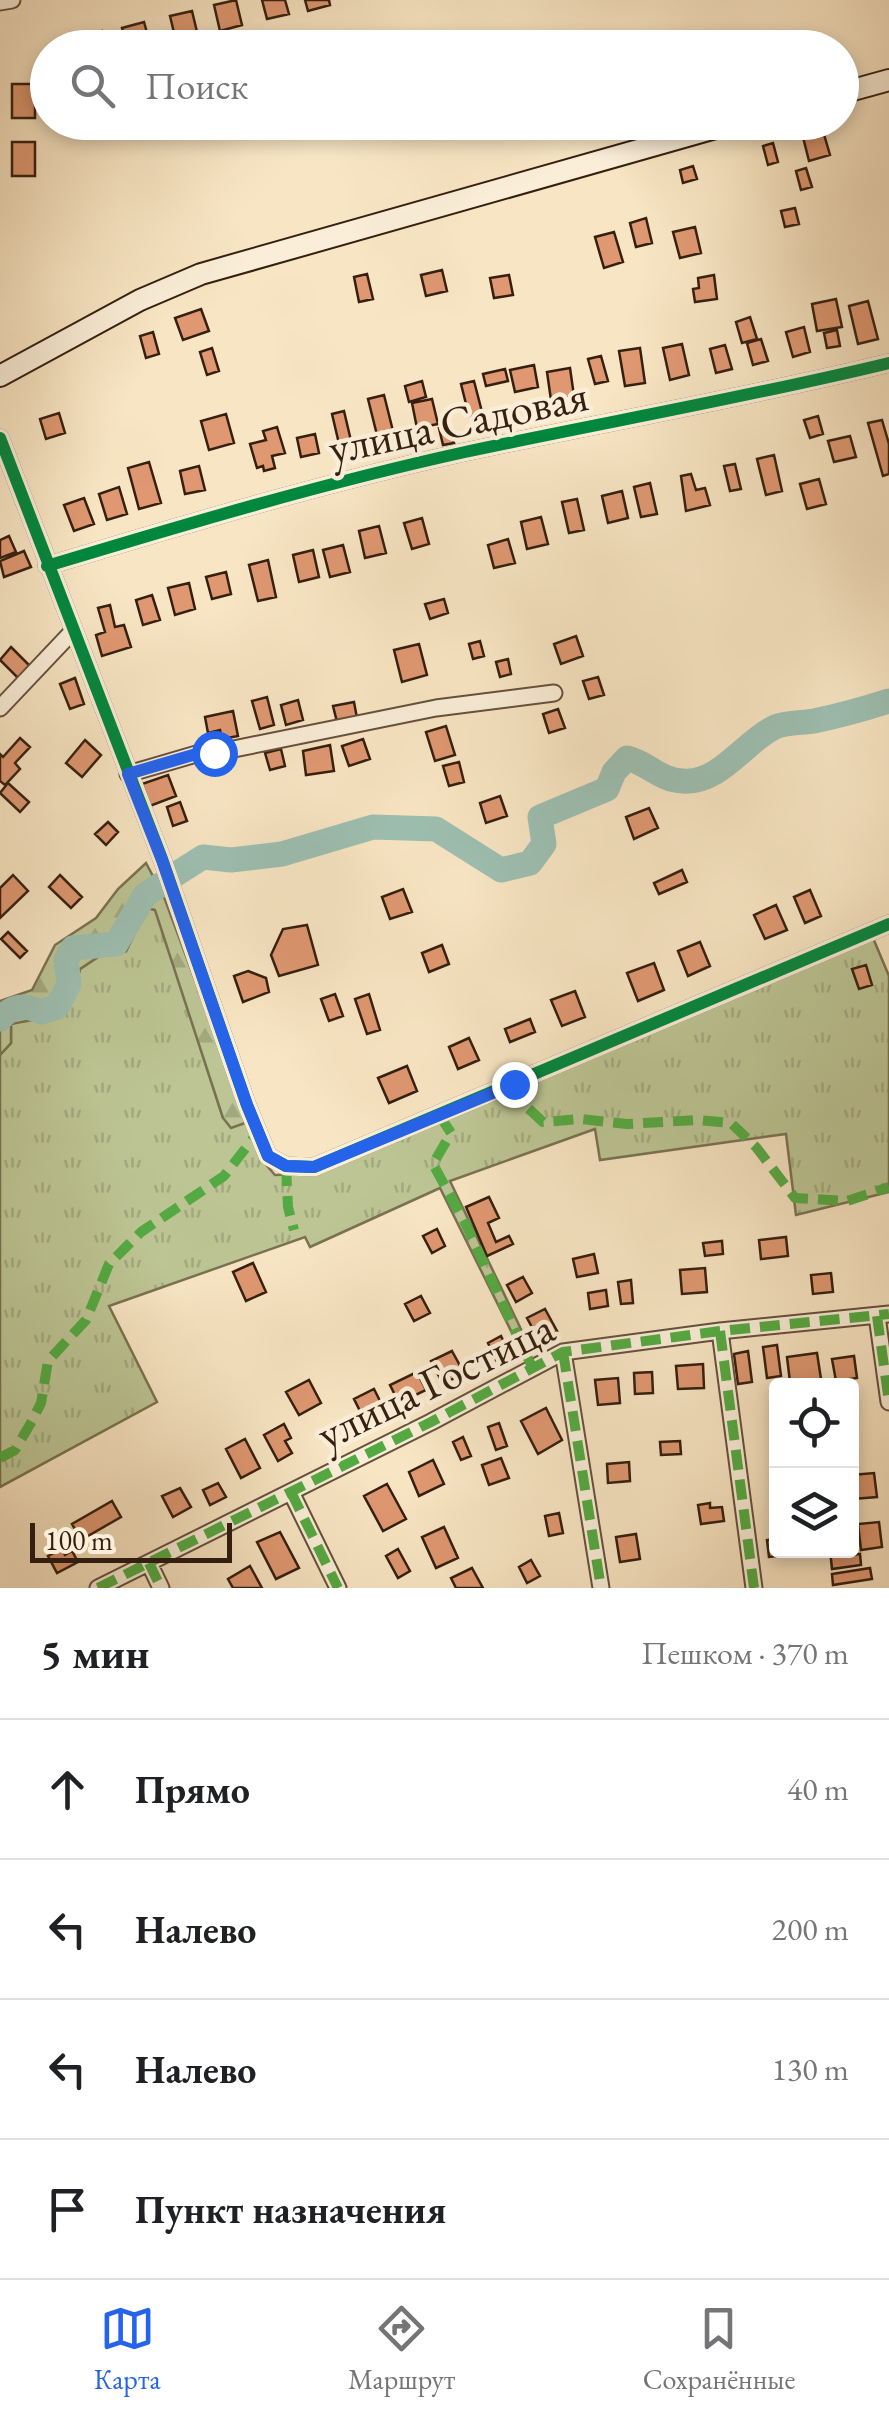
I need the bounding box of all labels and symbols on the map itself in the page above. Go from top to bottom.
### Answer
street label: улица Садовая [323,365,593,477]
route start [192,731,238,777]
route end [492,1062,538,1108]
street label: улица Гостица [307,1298,563,1462]
scale bar [30,1518,232,1562]

